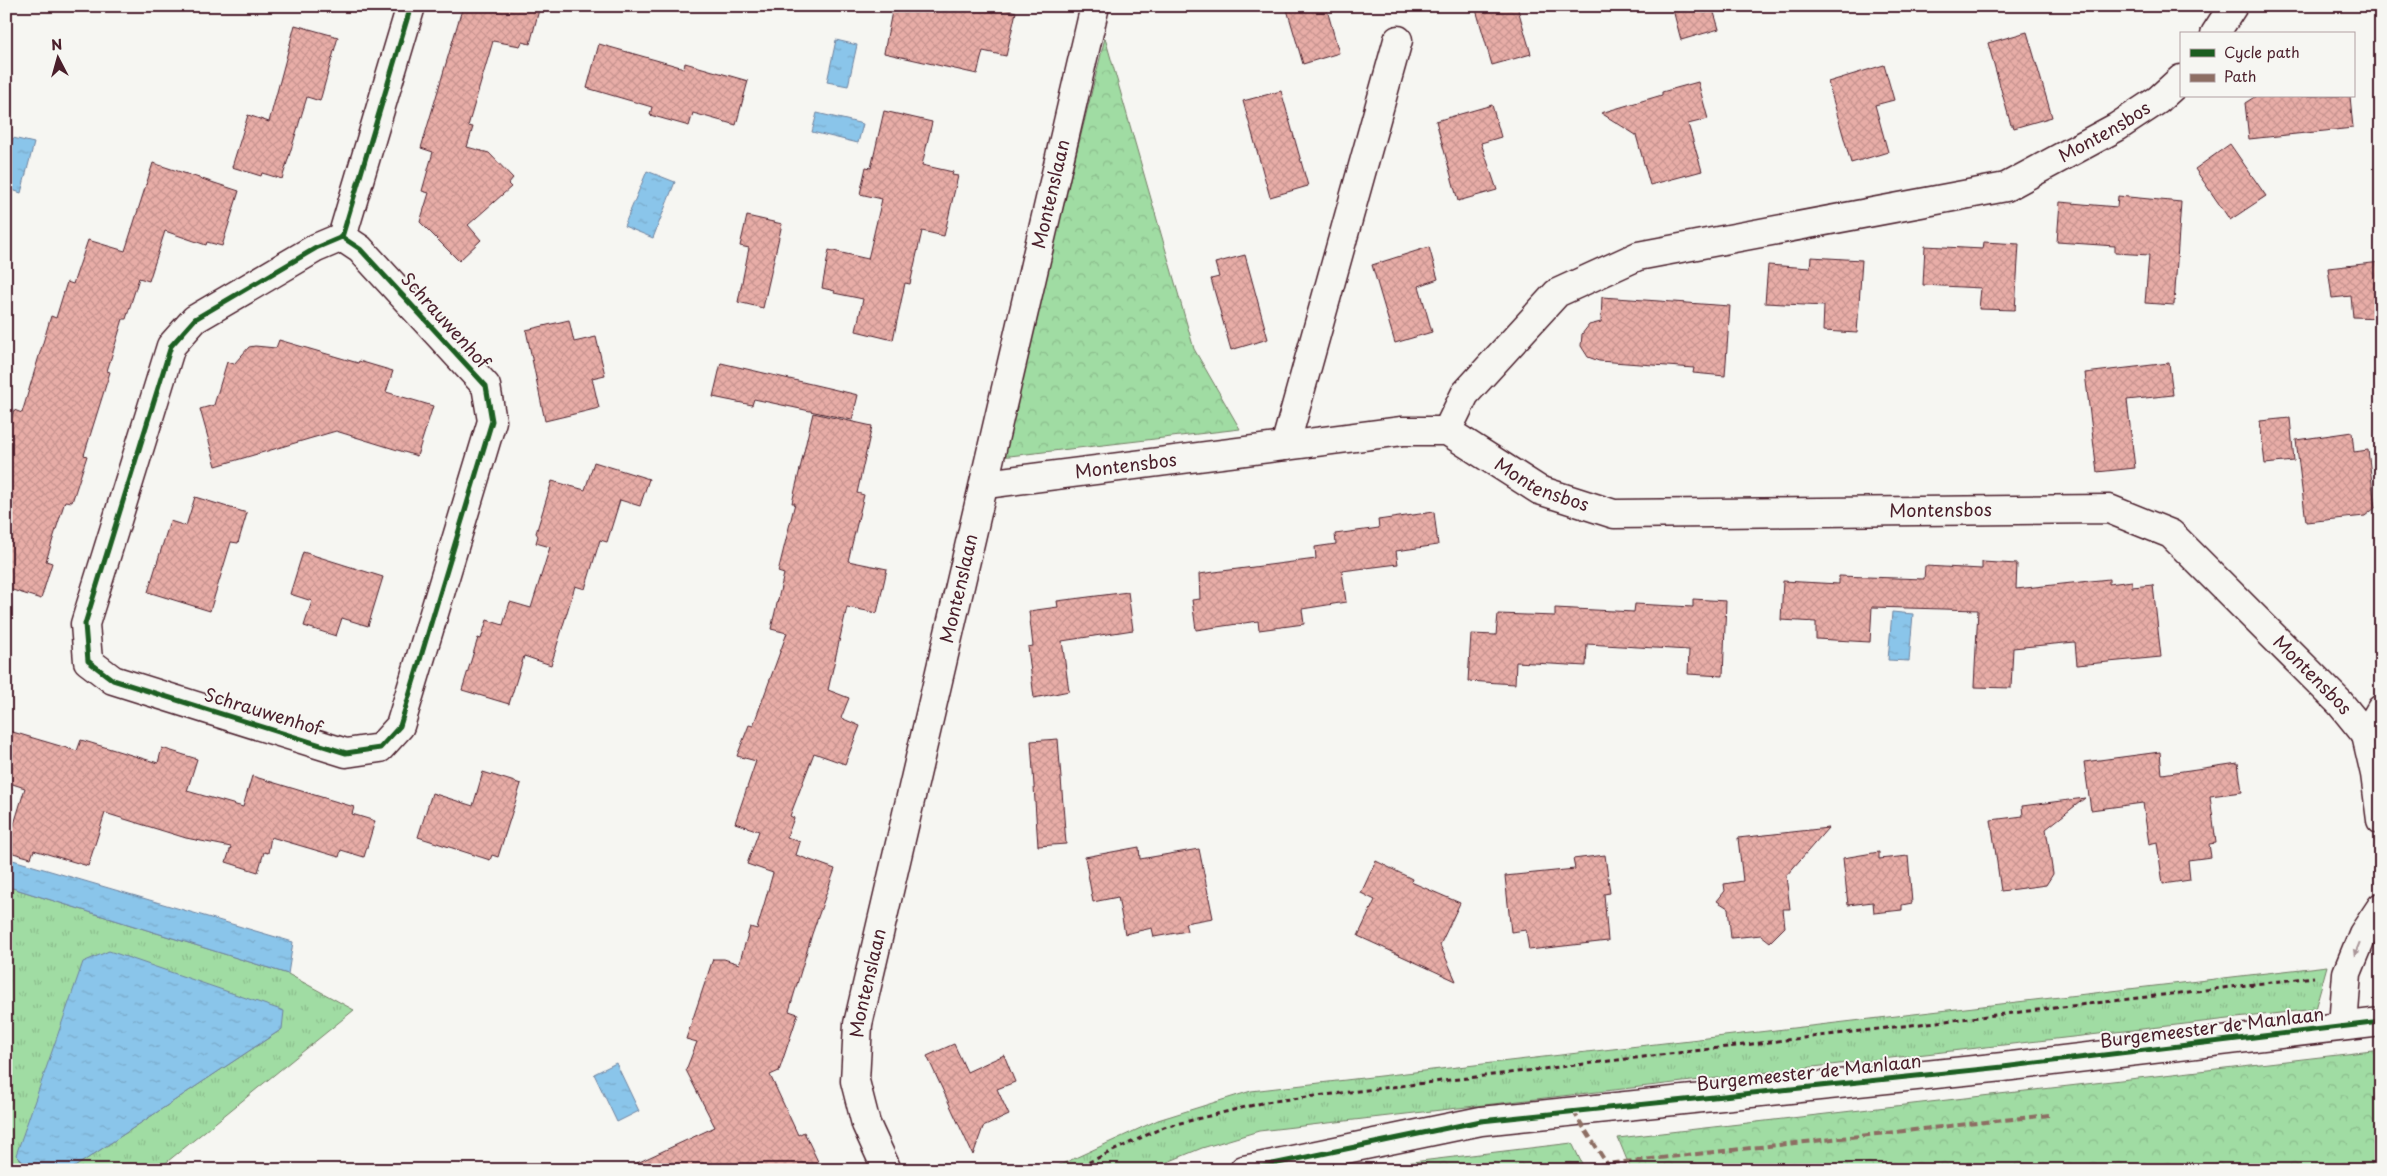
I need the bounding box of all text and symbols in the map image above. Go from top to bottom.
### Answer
north arrow [32,32,82,82]
legend [2180,32,2354,98]
text: N [50,34,63,56]
text: Cycle path [2224,40,2300,63]
text: Path [2224,64,2256,87]
street label: Montensbos [2053,94,2155,168]
street label: Montenslaan [1024,137,1076,251]
street label: Schrauwenhof [395,266,498,376]
street label: Montensbos [1073,445,1178,485]
street label: Montensbos [1490,450,1593,517]
street label: Montensbos [1889,495,1992,523]
street label: Montenslaan [932,531,984,646]
street label: Montensbos [2267,628,2359,720]
street label: Schrauwenhof [201,680,328,742]
street label: Montenslaan [842,925,892,1038]
one-way arrow [2353,942,2360,957]
street label: Burgemeester de Manlaan [2098,999,2326,1054]
street label: Burgemeester de Manlaan [1695,1046,1923,1097]

